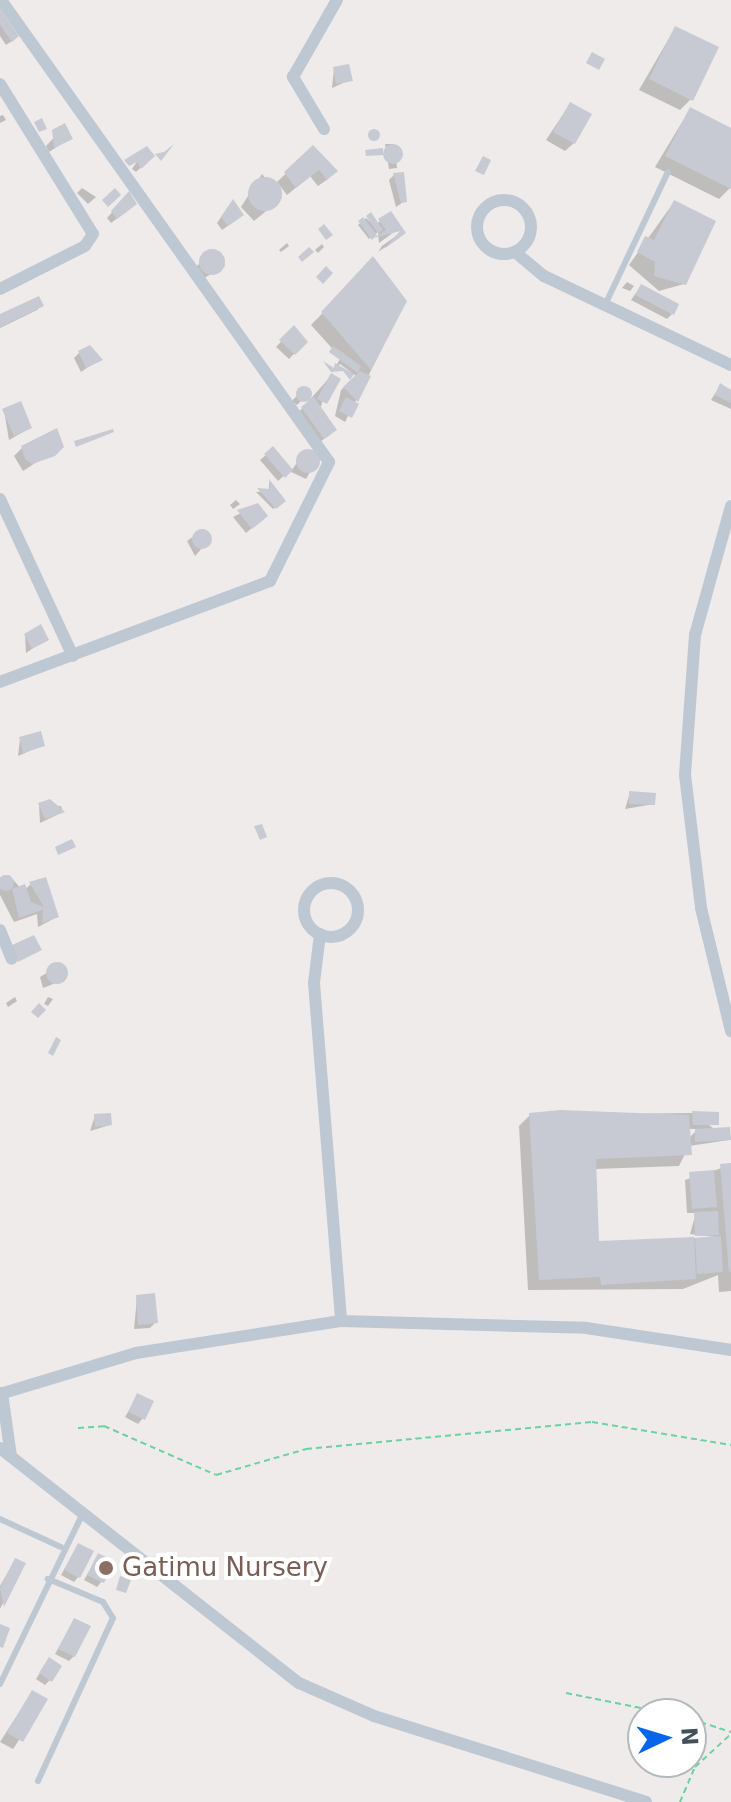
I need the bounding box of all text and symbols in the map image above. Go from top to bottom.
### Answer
place label: Gatimu Nursery [122,1552,328,1584]
marker: Gatimu Nursery [97,1559,115,1577]
north arrow [627,1698,707,1778]
text: N [676,1726,703,1746]

